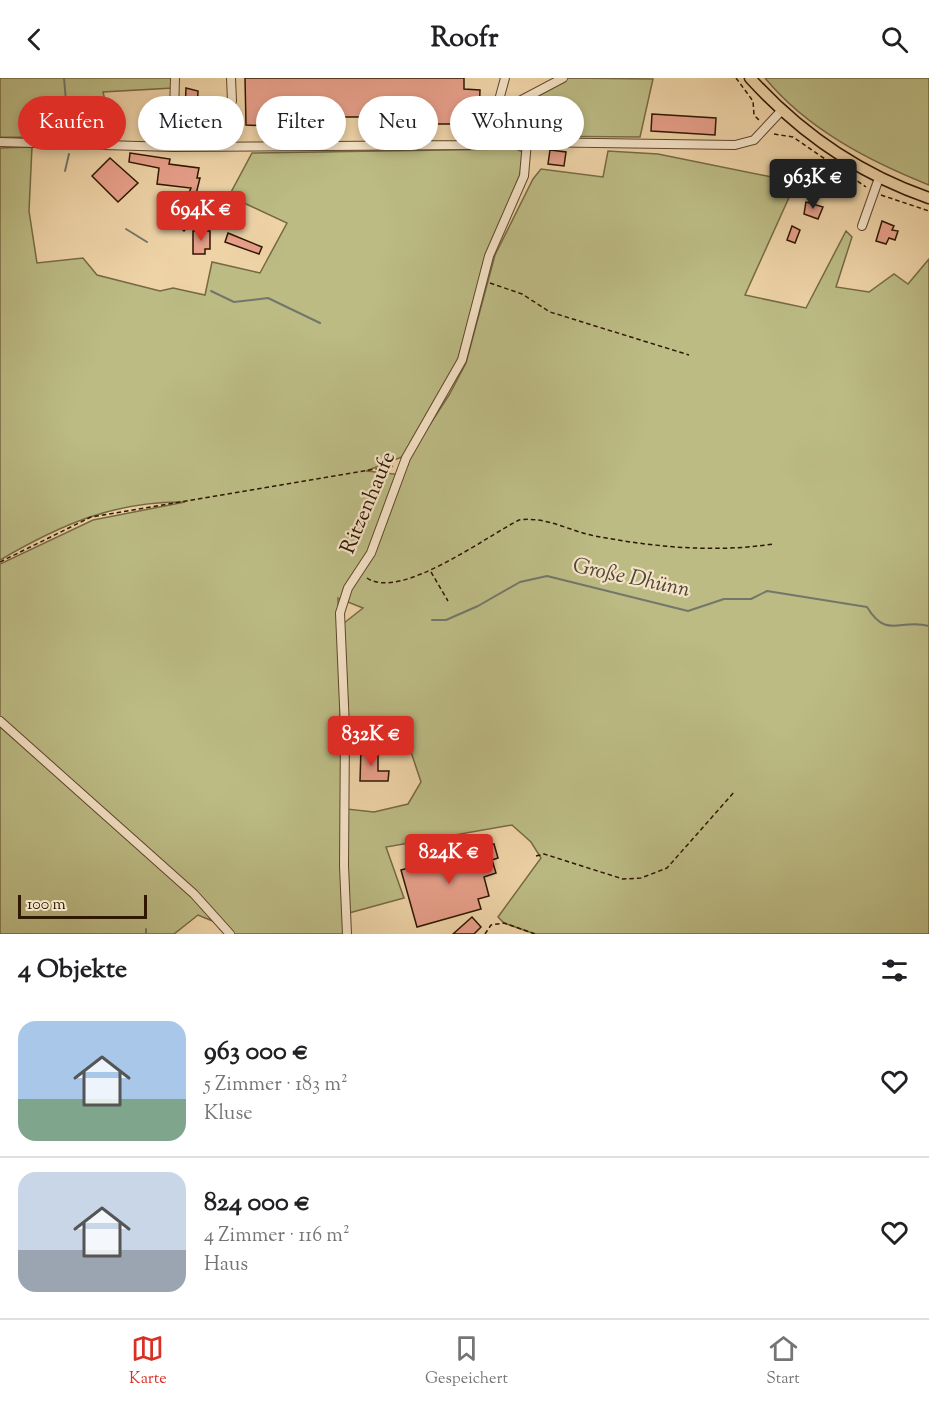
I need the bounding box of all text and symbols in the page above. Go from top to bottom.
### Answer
text: Roofr [431,20,498,59]
icon: back [18,23,51,56]
icon: search [878,23,911,56]
chip: Kaufen [18,96,126,150]
chip: Mieten [138,96,244,150]
chip: Filter [256,96,346,150]
chip: Neu [358,96,438,150]
chip: Wohnung [450,96,584,150]
pin: 963K € [764,159,862,210]
text: 963K € [784,164,842,193]
pin: 694K € [152,191,250,242]
text: 694K € [171,196,231,225]
street label: Ritzenhaufe [334,447,404,559]
water label: Große Dhünn [569,551,693,607]
pin: 832K € [322,716,420,767]
text: 832K € [342,721,400,750]
pin: 824K € [400,834,498,885]
text: 824K € [419,839,479,868]
scale bar [18,892,147,920]
text: 100 m [27,894,66,917]
text: 4 Objekte [18,952,127,989]
icon: filters [878,954,911,987]
text: 963 000 € [204,1034,308,1071]
icon: home [66,1045,138,1117]
icon: heart [878,1065,911,1098]
text: 5 Zimmer · 183 m² [204,1071,348,1100]
text: Kluse [204,1100,253,1129]
text: 824 000 € [204,1185,310,1222]
icon: home [66,1196,138,1268]
icon: heart [878,1216,911,1249]
text: 4 Zimmer · 116 m² [204,1222,350,1251]
text: Haus [204,1251,248,1280]
tab: Karte [129,1332,167,1391]
tab: Gespeichert [425,1332,508,1391]
tab: Start [766,1332,800,1391]

